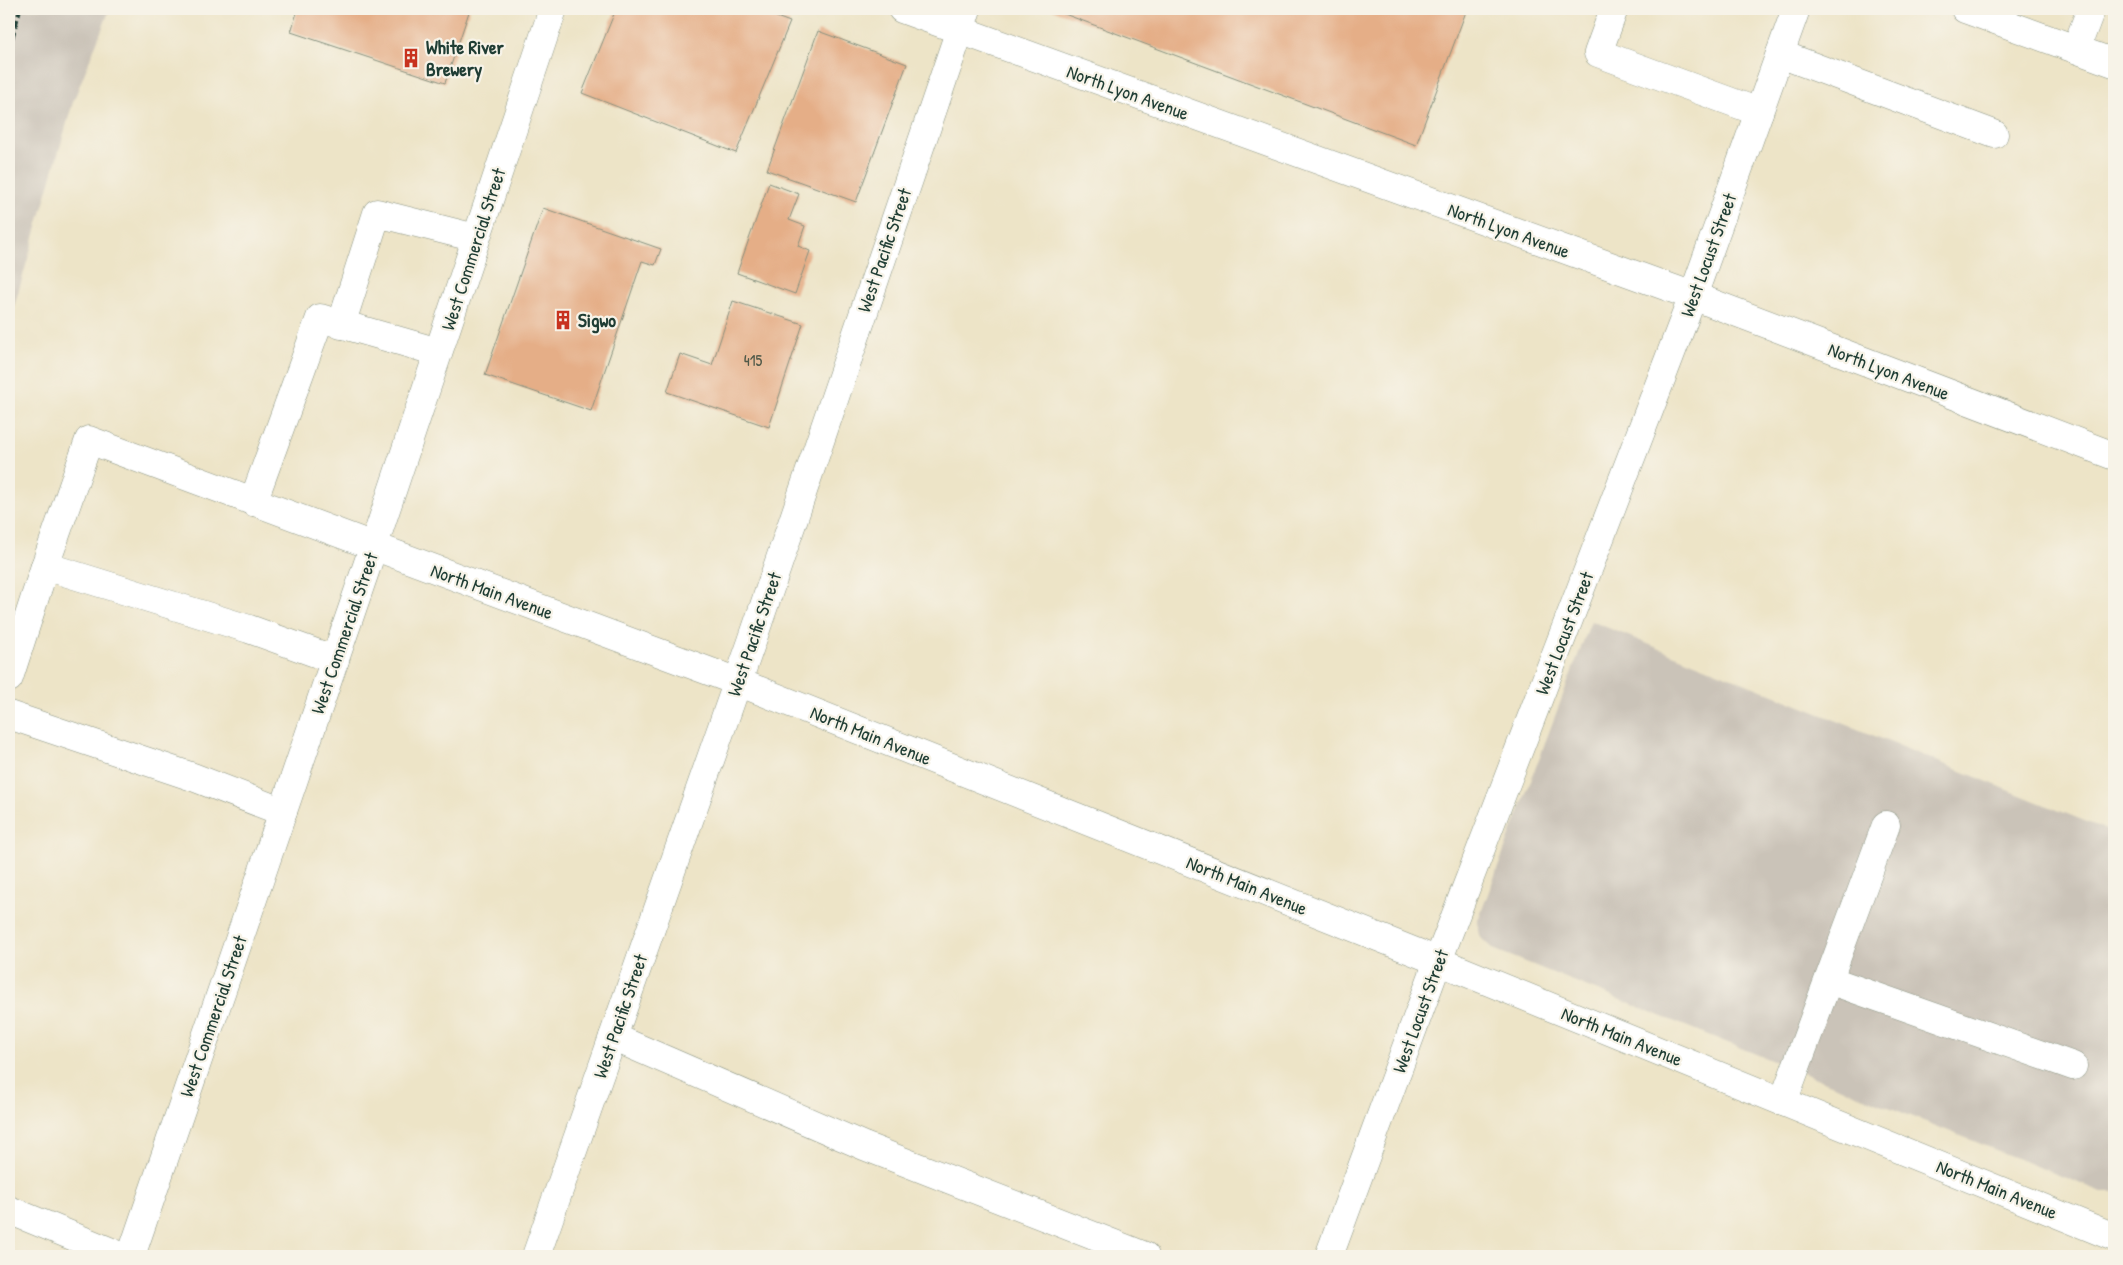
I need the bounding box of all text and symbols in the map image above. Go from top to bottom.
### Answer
place label: White River Brewery [426,34,504,83]
building icon: White River Brewery [400,47,422,69]
street label: North Lyon Avenue [1063,58,1193,126]
street label: West Commercial Street [435,164,512,333]
street label: West Pacific Street [851,184,917,315]
street label: West Locust Street [1674,189,1743,320]
street label: North Lyon Avenue [1444,196,1574,264]
place label: Sigwo [578,307,616,334]
building icon: Sigwo [552,309,574,331]
street label: North Lyon Avenue [1825,336,1954,406]
house number: 415 [744,349,763,371]
street label: West Commercial Street [304,548,384,717]
street label: North Main Avenue [427,557,557,625]
street label: West Locust Street [1529,567,1600,698]
street label: West Pacific Street [721,568,787,699]
street label: North Main Avenue [807,699,936,771]
street label: North Main Avenue [1183,849,1312,921]
street label: West Commercial Street [173,931,253,1100]
street label: West Locust Street [1386,945,1455,1076]
street label: West Pacific Street [587,950,653,1081]
street label: North Main Avenue [1558,1000,1687,1072]
street label: North Main Avenue [1933,1153,2062,1225]

